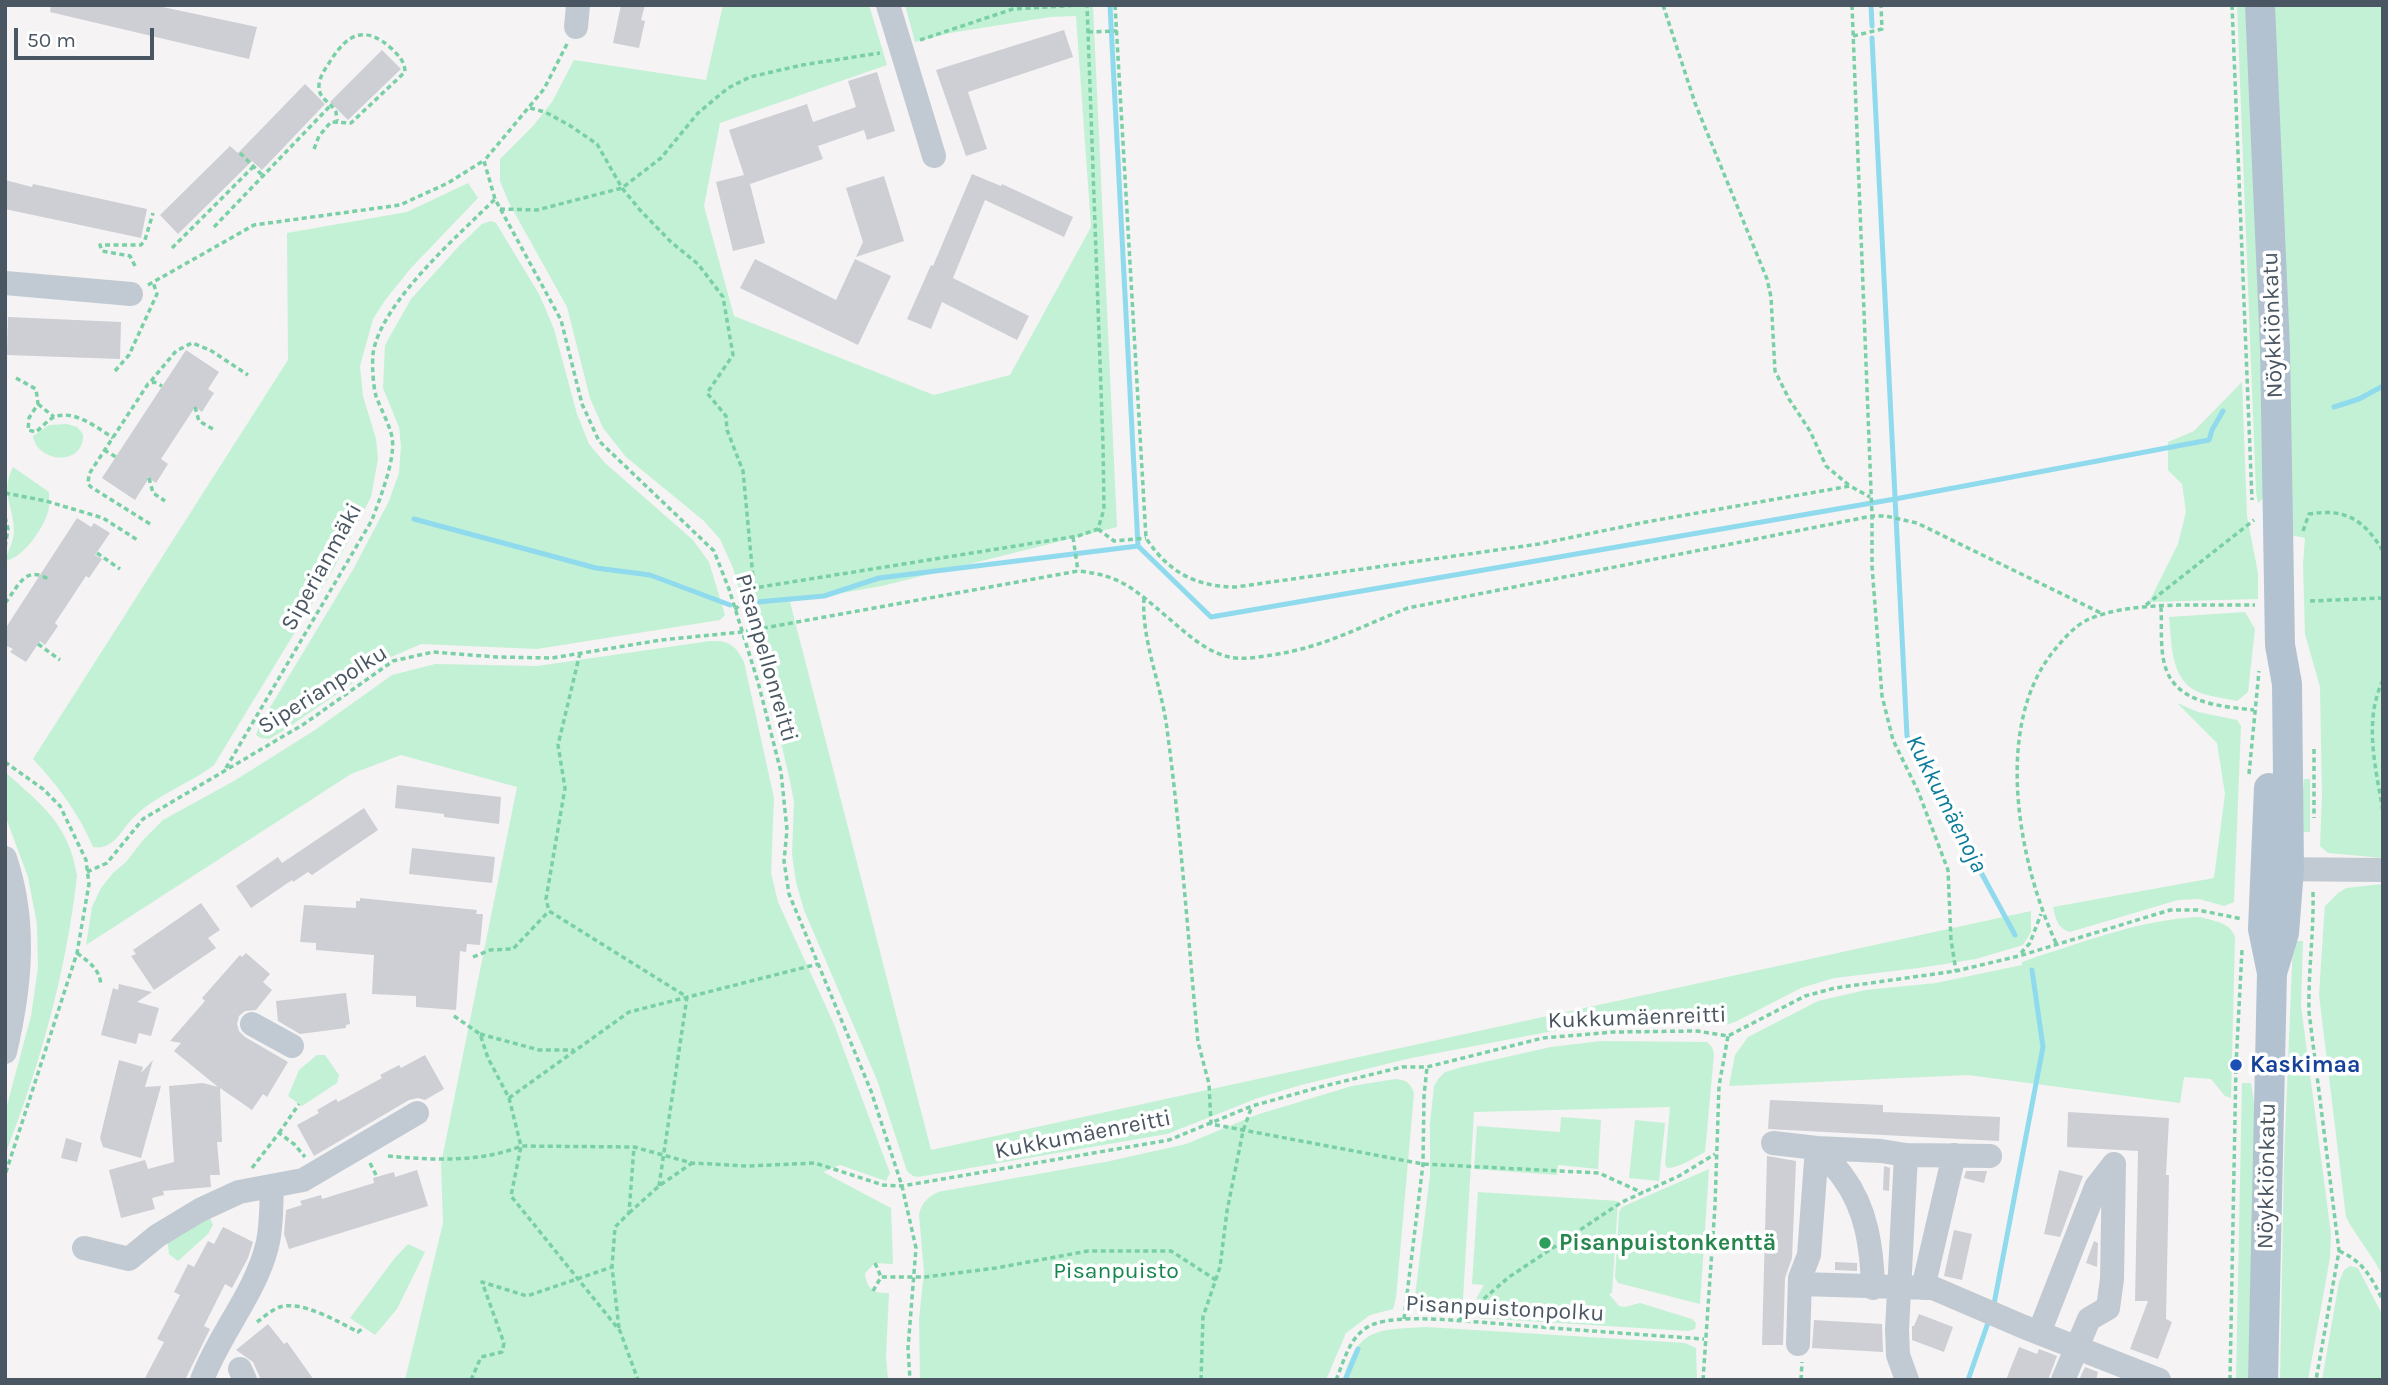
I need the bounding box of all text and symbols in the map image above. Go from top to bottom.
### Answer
scale bar [18,14,158,58]
text: 50 m [27,28,76,52]
street label: Nöykkiönkatu [2257,251,2289,399]
street label: Siperianmäki [276,498,368,636]
street label: Pisanpellonreitti [729,571,803,745]
street label: Siperianpolku [253,639,393,741]
water label: Kukkumäenoja [1899,730,1993,878]
street label: Kukkumäenreitti [1547,1001,1727,1035]
place label: Kaskimaa [2250,1051,2361,1079]
marker: Kaskimaa [2228,1057,2244,1073]
street label: Nöykkiönkatu [2252,1103,2282,1249]
street label: Kukkumäenreitti [993,1104,1173,1166]
place label: Pisanpuistonkenttä [1559,1229,1776,1257]
marker: Pisanpuistonkenttä [1537,1235,1553,1251]
park label: Pisanpuisto [1053,1257,1179,1285]
street label: Pisanpuistonpolku [1405,1290,1605,1328]

